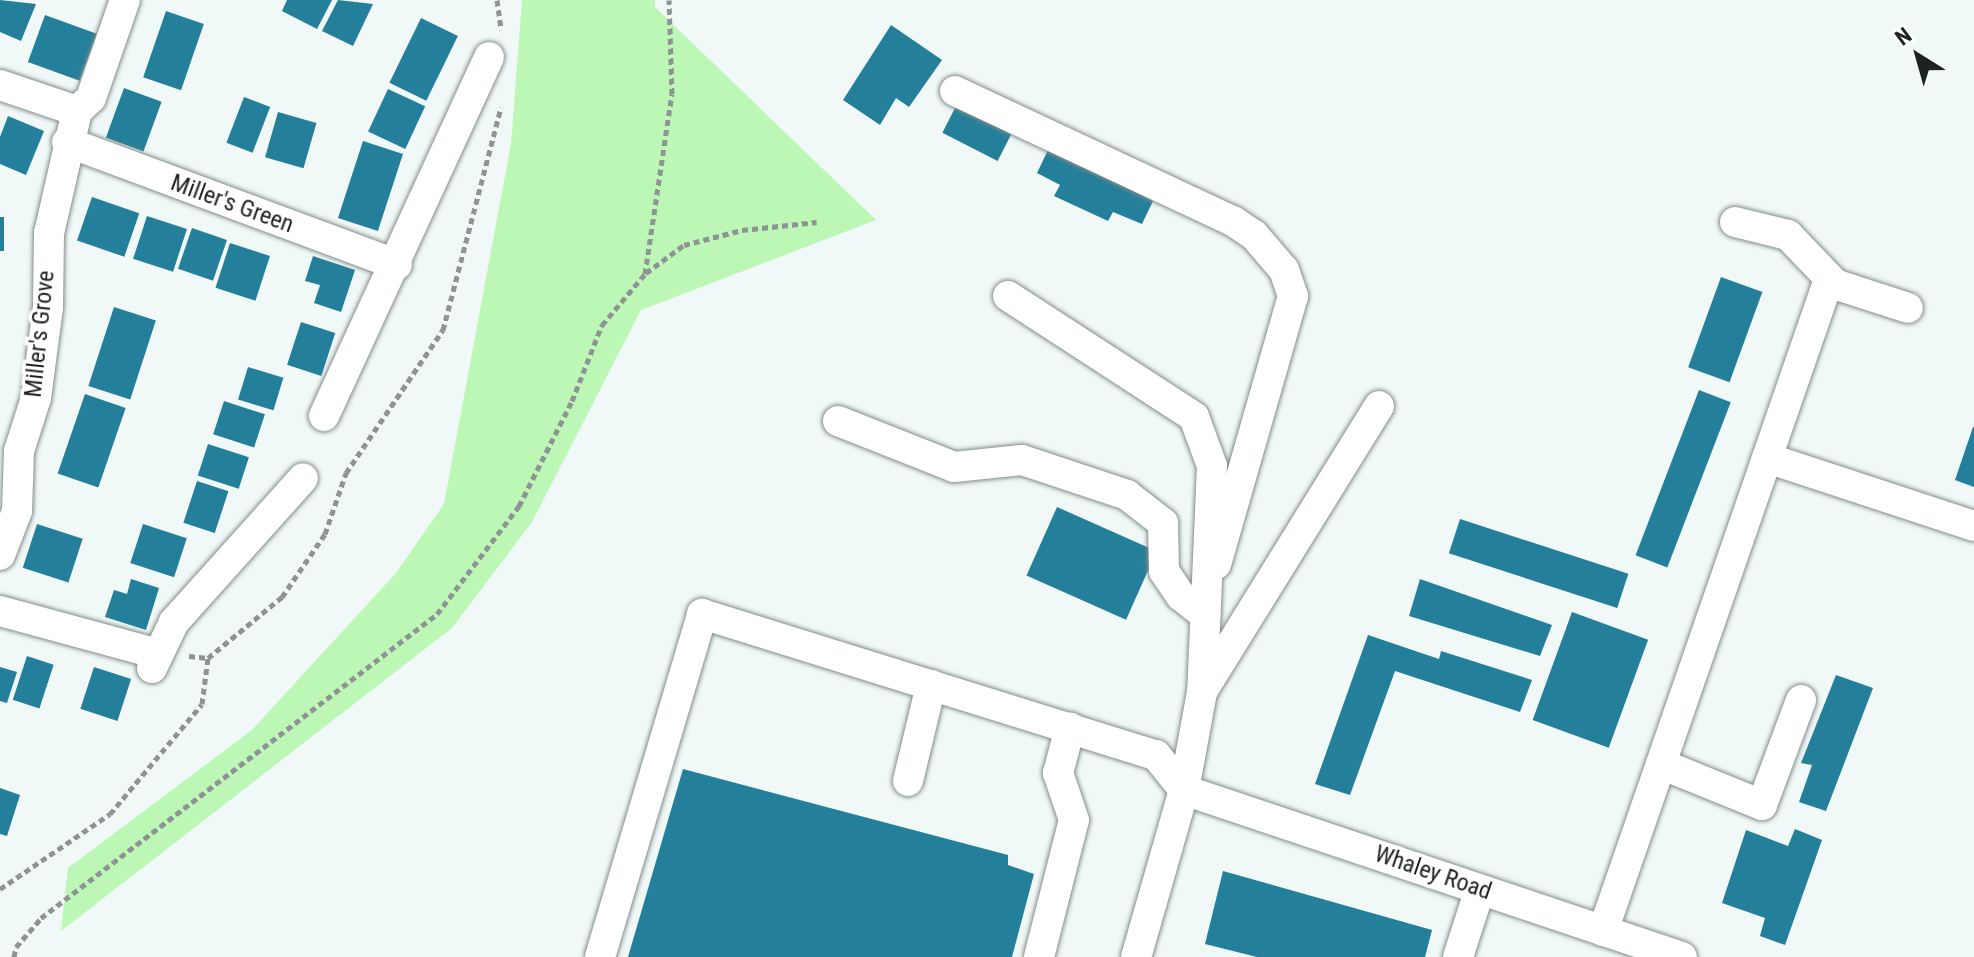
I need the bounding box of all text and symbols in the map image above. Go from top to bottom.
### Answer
north arrow [1878,16,1958,96]
text: N [1890,22,1916,50]
street label: Miller's Green [167,168,297,240]
street label: Miller's Grove [19,269,61,399]
street label: Whaley Road [1371,840,1495,906]

